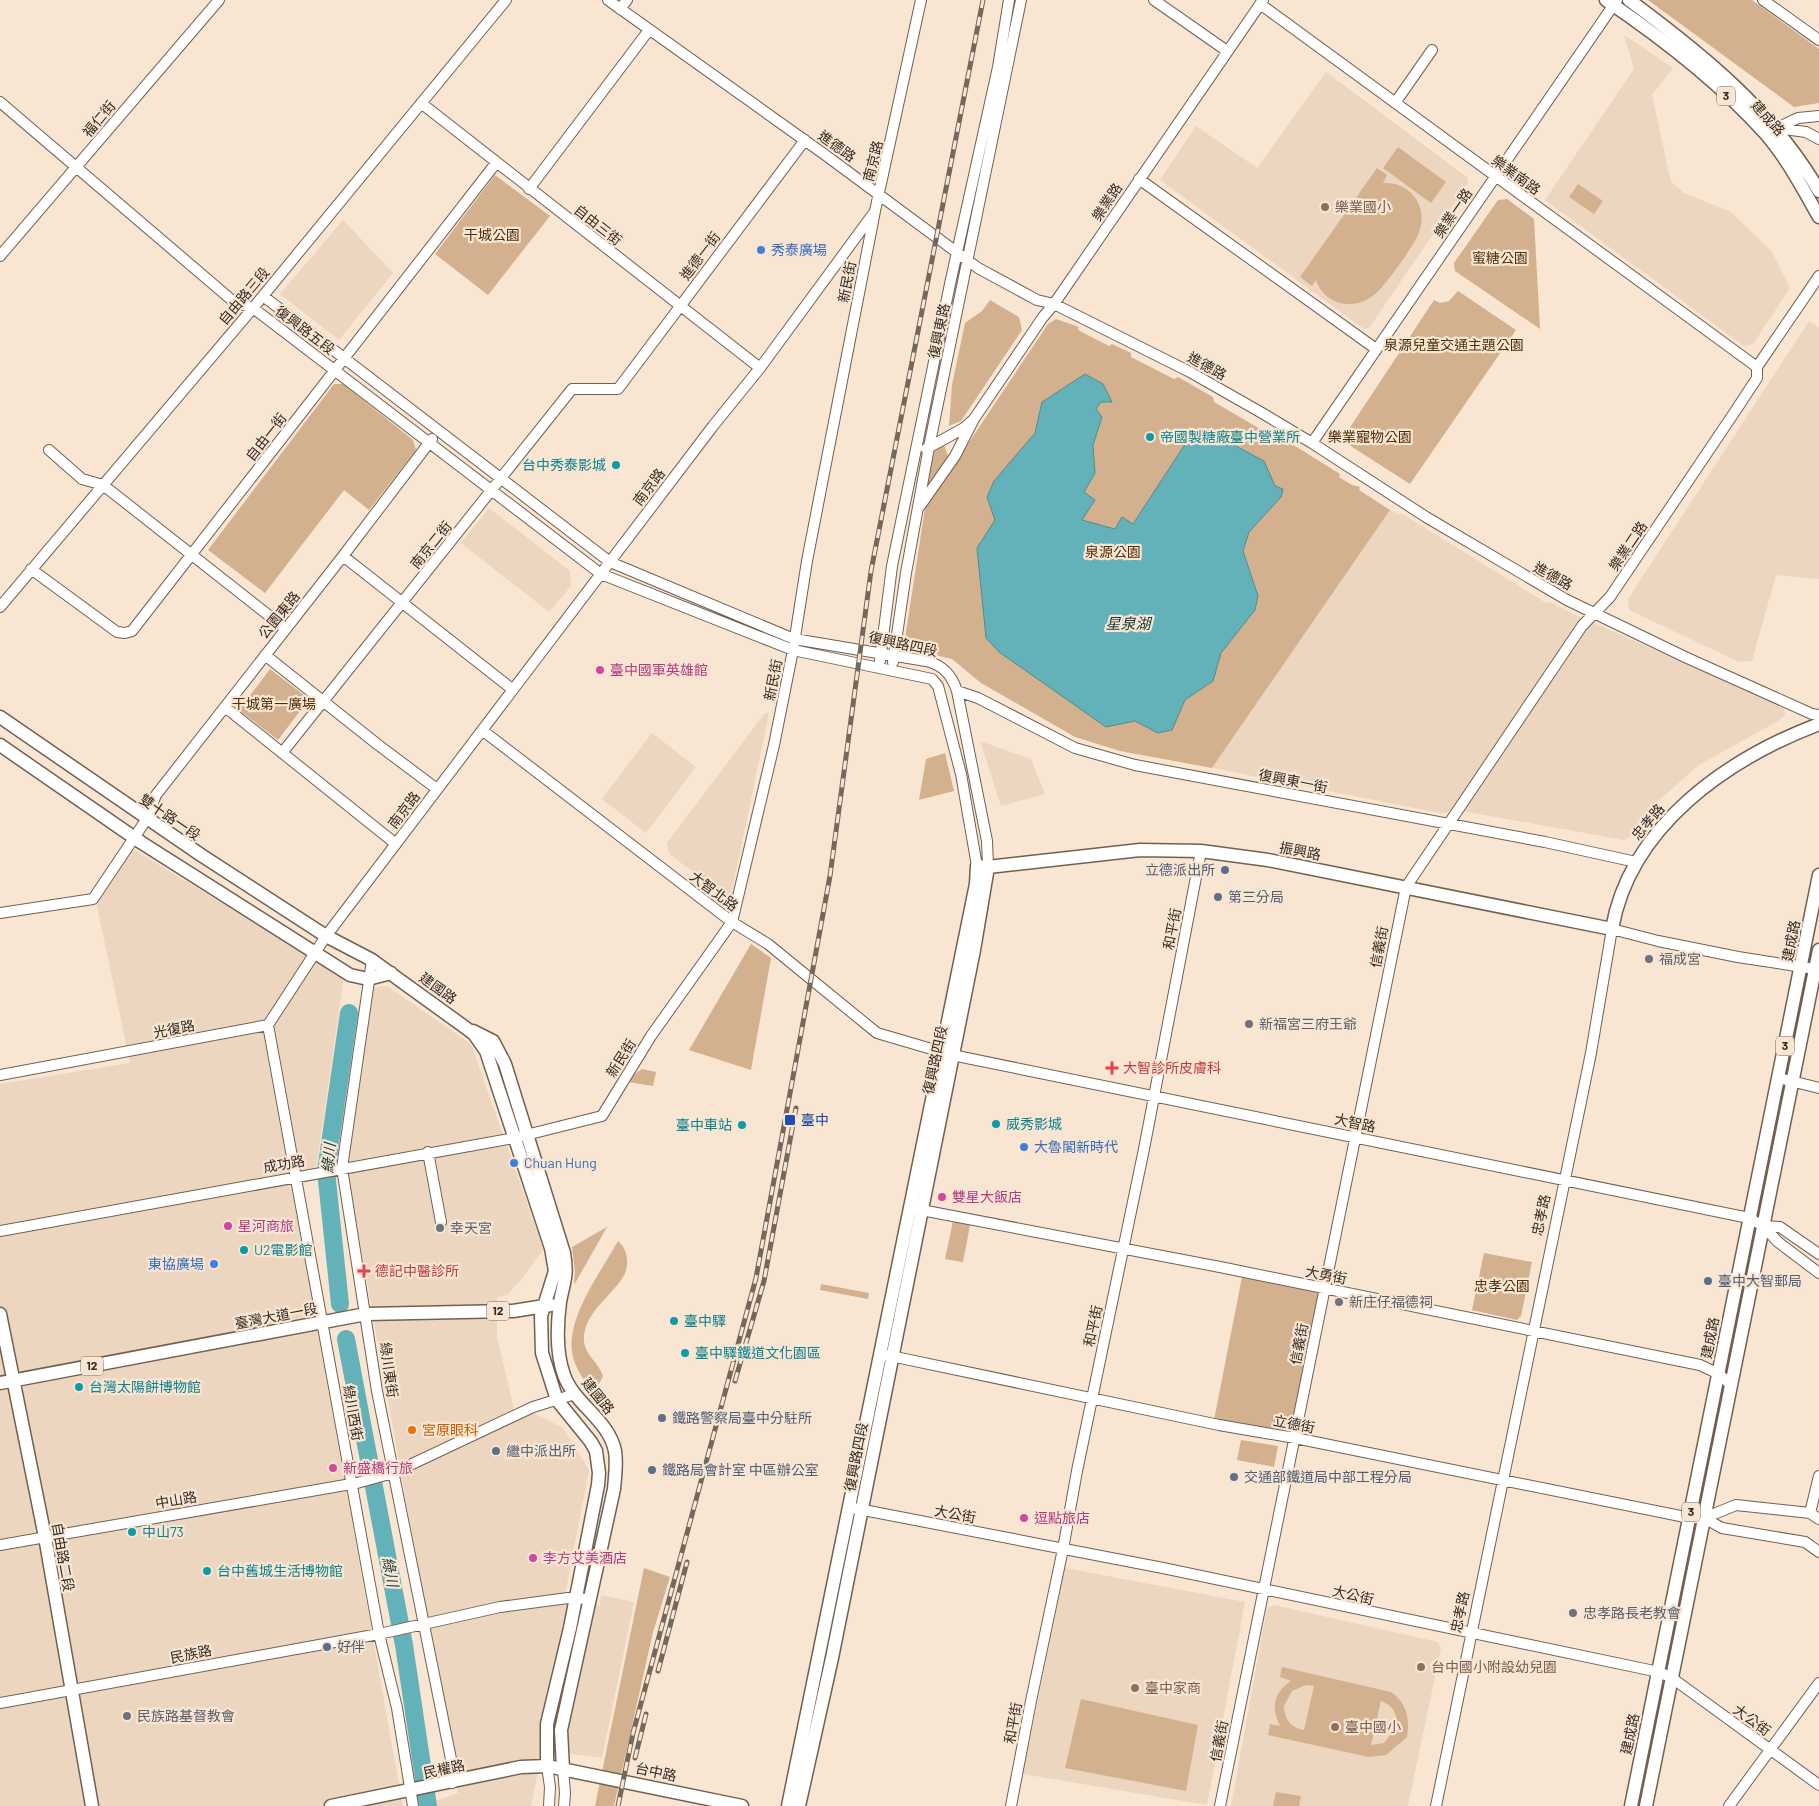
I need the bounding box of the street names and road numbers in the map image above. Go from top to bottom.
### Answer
road number: 3 [1717,86,1735,105]
street label: 建成路 [1748,96,1789,139]
street label: 福仁街 [79,97,119,140]
street label: 進德路 [815,126,859,165]
street label: 南京路 [859,138,886,183]
street label: 樂業南路 [1489,151,1544,198]
street label: 樂業路 [1088,180,1125,224]
street label: 樂業一路 [1430,185,1475,241]
street label: 自由三街 [571,201,626,249]
street label: 進德一街 [676,228,723,283]
street label: 新民街 [834,260,859,304]
street label: 自由路三段 [215,263,273,328]
street label: 復興路五段 [272,302,338,357]
street label: 復興東路 [924,302,953,360]
street label: 進德路 [1185,348,1230,383]
street label: 自由一街 [242,409,290,464]
street label: 南京路 [629,465,668,509]
street label: 南京二街 [406,518,455,572]
street label: 樂業二路 [1605,518,1650,574]
street label: 進德路 [1531,558,1576,593]
street label: 公園東路 [254,588,303,642]
street label: 復興路四段 [867,628,939,659]
street label: 新民街 [760,658,785,702]
street label: 復興東一街 [1257,765,1329,796]
street label: 南京路 [384,788,423,832]
street label: 雙十路一段 [137,790,204,843]
street label: 忠孝路 [1628,800,1668,843]
street label: 振興路 [1278,838,1322,863]
street label: 大智北路 [687,867,742,914]
street label: 和平街 [1159,907,1184,951]
street label: 建成路 [1778,919,1803,963]
street label: 信義街 [1366,925,1391,969]
street label: 建國路 [416,968,460,1007]
street label: 光復路 [152,1016,196,1041]
street label: 復興路四段 [919,1024,950,1096]
street label: 新民街 [602,1035,639,1080]
road number: 3 [1776,1036,1794,1056]
street label: 大智路 [1333,1110,1377,1135]
street label: 成功路 [262,1151,306,1176]
street label: 忠孝路 [1528,1193,1553,1237]
street label: 大勇街 [1304,1262,1348,1287]
street label: 臺灣大道一段 [233,1299,319,1332]
road number: 12 [487,1302,509,1320]
street label: 和平街 [1080,1304,1105,1348]
street label: 建成路 [1697,1316,1722,1360]
street label: 信義街 [1286,1322,1311,1366]
street label: 綠川東街 [377,1341,402,1399]
road number: 12 [81,1356,103,1375]
street label: 建國路 [579,1374,618,1417]
street label: 綠川西街 [340,1384,367,1442]
street label: 立德街 [1272,1411,1316,1436]
street label: 復興路四段 [840,1421,871,1493]
street label: 中山路 [154,1487,198,1512]
street label: 大公街 [933,1501,977,1526]
road number: 3 [1682,1502,1700,1521]
street label: 自由路二段 [49,1521,78,1593]
street label: 大公街 [1331,1582,1375,1608]
street label: 忠孝路 [1447,1590,1472,1634]
street label: 民族路 [169,1641,213,1666]
street label: 大公街 [1730,1700,1774,1739]
street label: 和平街 [1000,1701,1025,1745]
street label: 建成路 [1617,1712,1642,1756]
street label: 信義街 [1206,1719,1231,1763]
street label: 民權路 [422,1756,466,1781]
street label: 台中路 [634,1759,678,1784]

